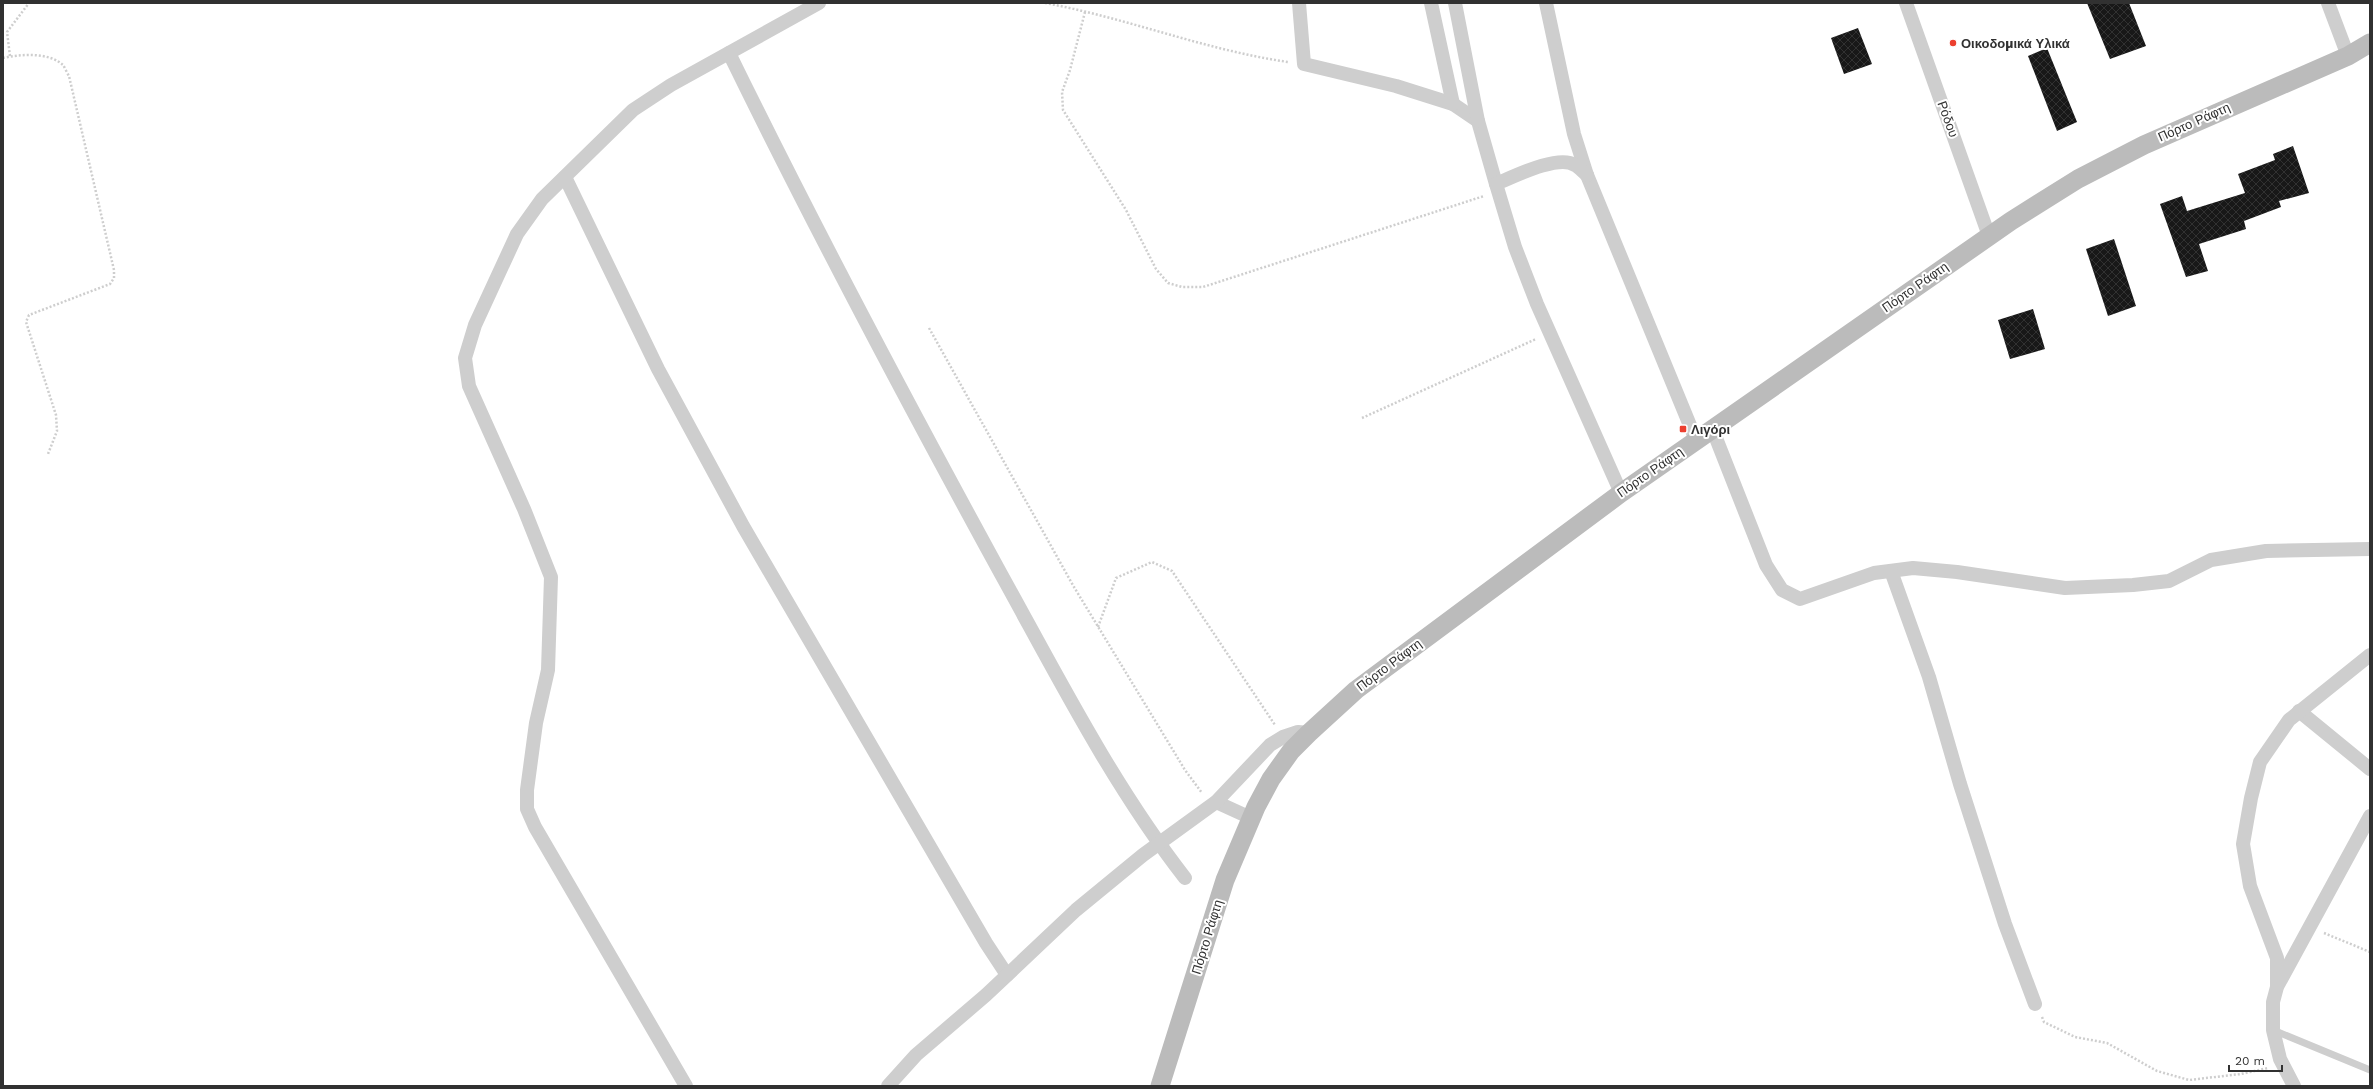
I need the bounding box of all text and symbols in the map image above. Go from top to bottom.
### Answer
place label: Οικοδομικά Υλικά [1961,36,2070,51]
marker: Οικοδομικά Υλικά [1948,38,1958,48]
street label: Ρόδου [1935,99,1961,139]
street label: Πόρτο Ράφτη [2156,99,2232,145]
street label: Πόρτο Ράφτη [1879,259,1951,315]
place label: Λιγόρι [1691,422,1730,437]
marker: Λιγόρι [1678,424,1688,434]
street label: Πόρτο Ράφτη [1614,444,1686,500]
street label: Πόρτο Ράφτη [1354,636,1424,694]
street label: Πόρτο Ράφτη [1189,898,1225,976]
scale bar [2229,1047,2282,1073]
text: 20 m [2235,1054,2265,1068]

